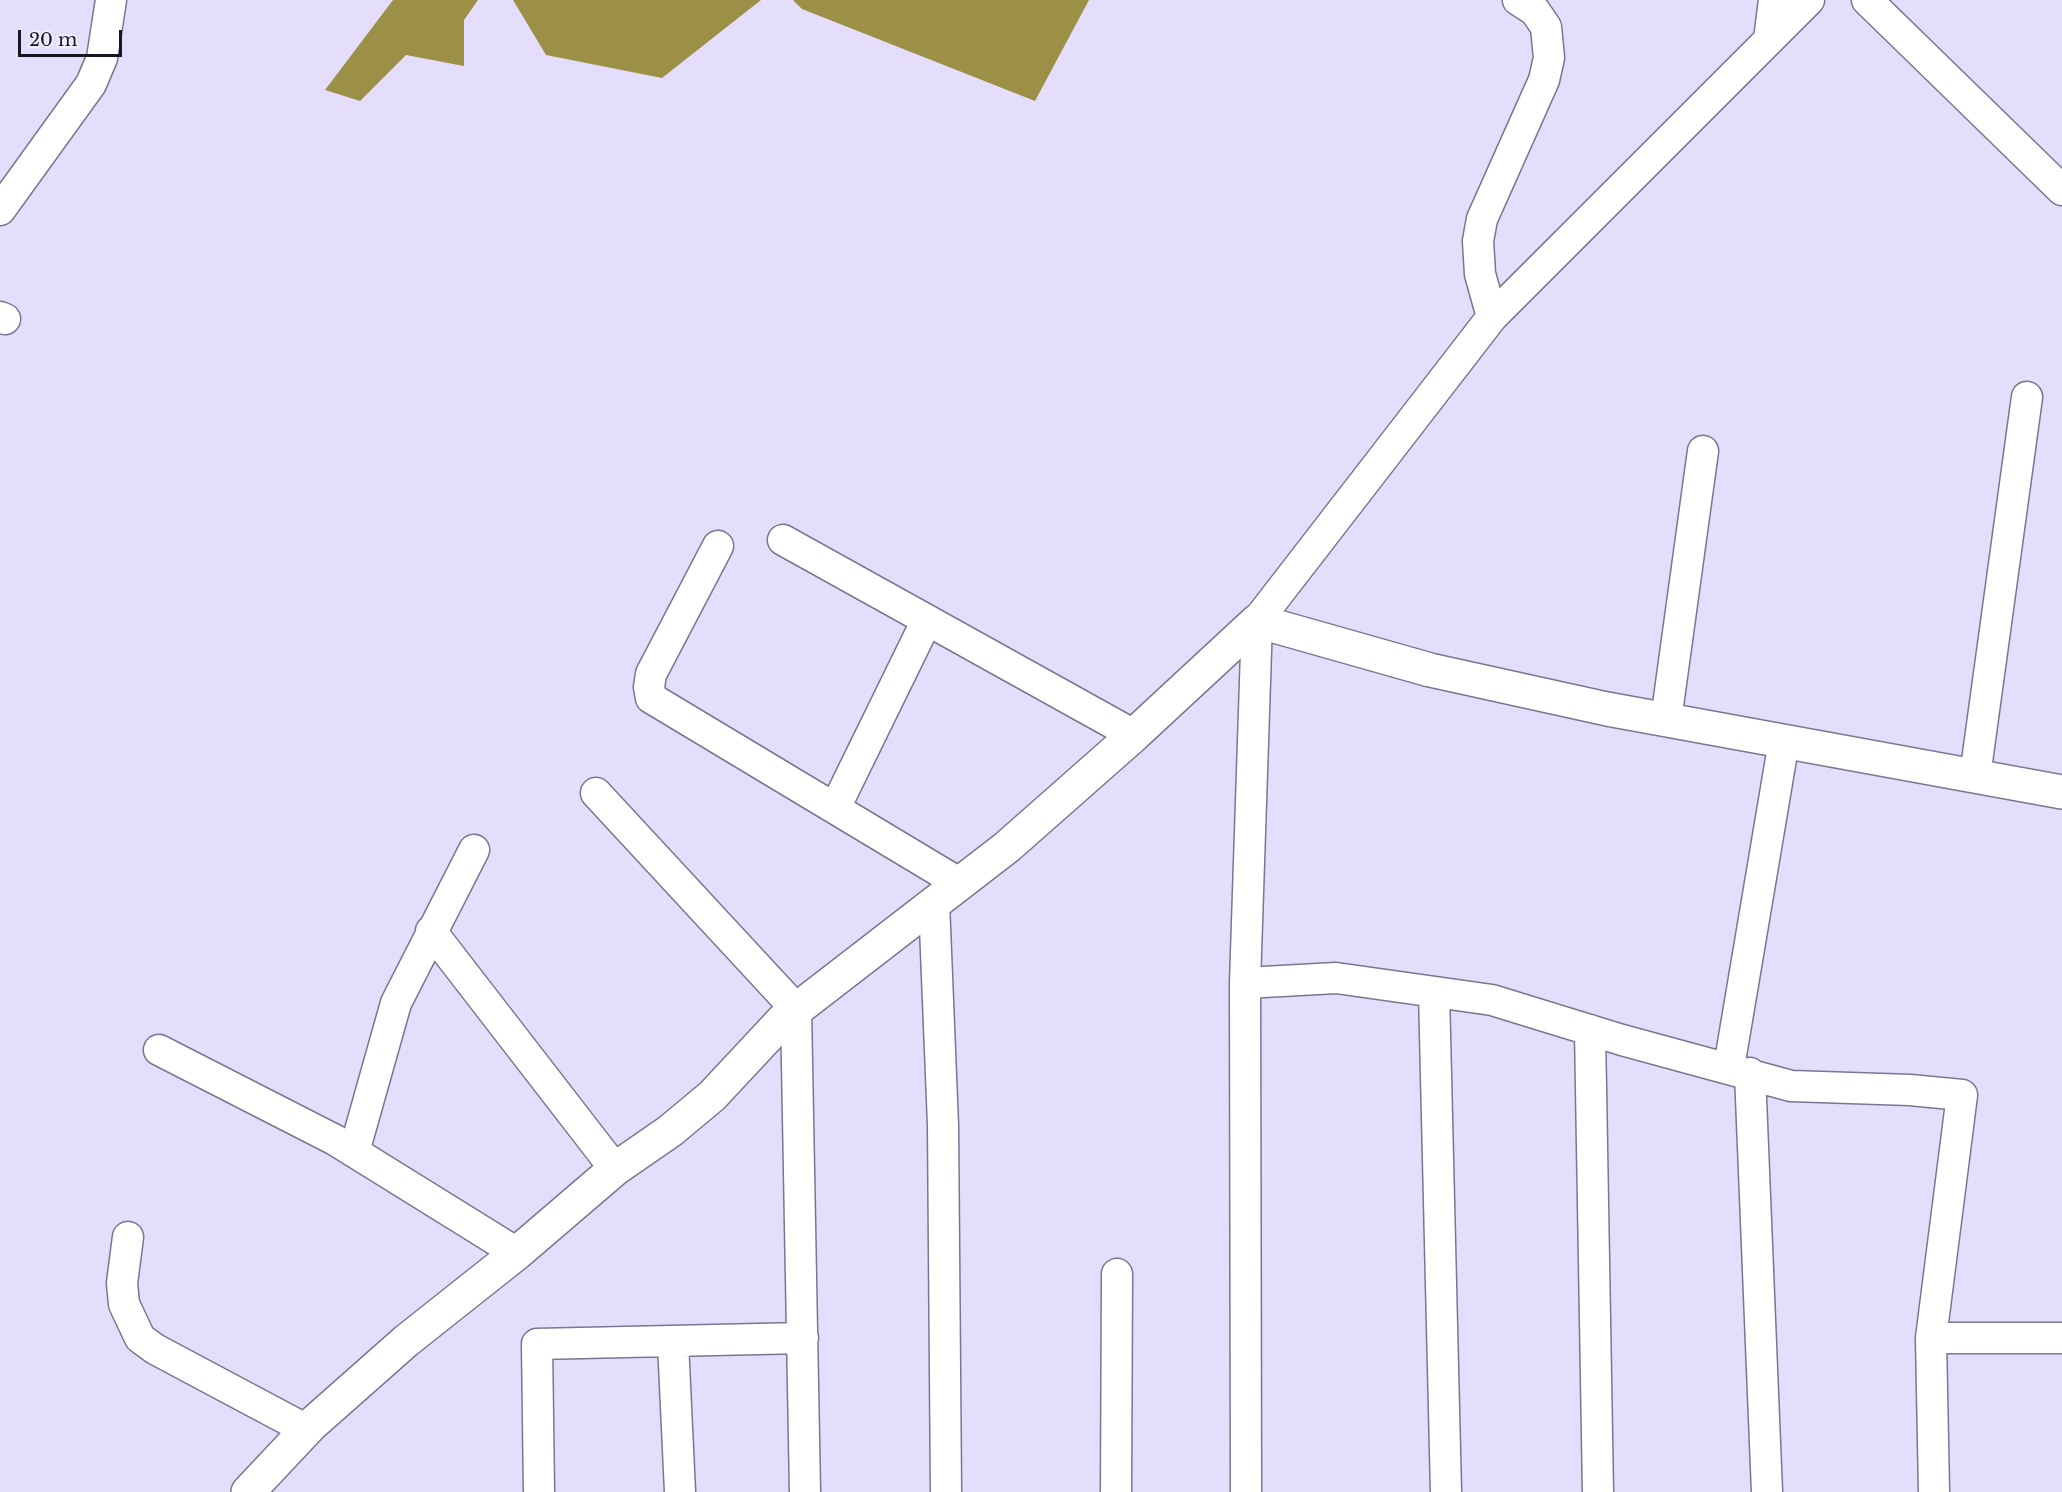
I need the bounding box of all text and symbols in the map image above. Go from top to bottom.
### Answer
scale bar [21,18,124,56]
text: 20 m [29,29,77,51]

